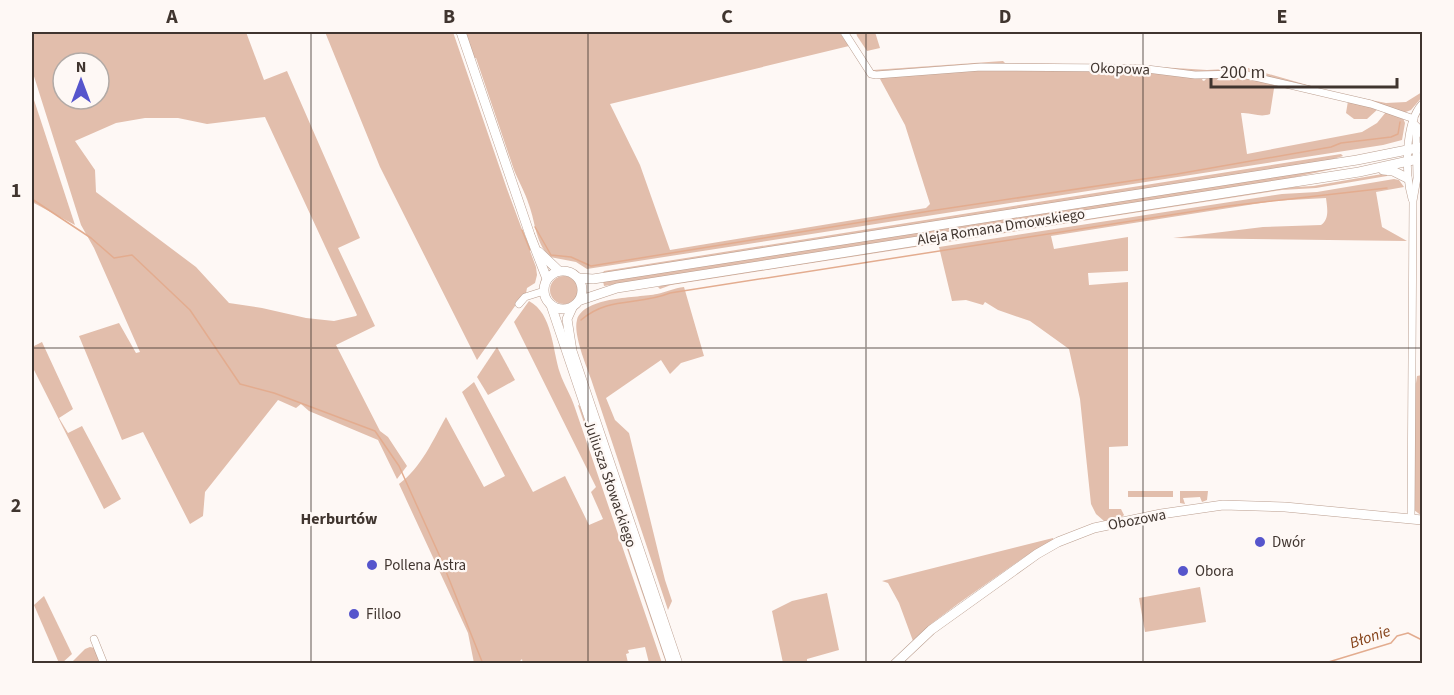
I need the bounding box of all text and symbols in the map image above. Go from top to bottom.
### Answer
text: A [165,3,178,31]
text: B [443,3,455,31]
text: C [721,3,733,31]
text: D [999,3,1011,31]
text: E [1277,3,1287,31]
north arrow [51,51,111,111]
scale bar [1211,51,1397,89]
text: N [76,56,86,78]
street label: Okopowa [1090,57,1150,81]
text: 200 m [1220,60,1265,85]
text: 1 [11,177,21,205]
street label: Aleja Romana Dmowskiego [916,203,1086,251]
street label: Juliusza Słowackiego [578,418,642,550]
text: 2 [11,492,21,520]
street label: Obozowa [1106,504,1168,536]
district label: Herburtów [300,508,378,530]
place label: Dwór [1272,532,1306,553]
marker: Dwór [1253,535,1267,549]
place label: Pollena Astra [384,555,466,576]
marker: Pollena Astra [365,558,379,572]
place label: Obora [1195,561,1234,582]
marker: Obora [1176,564,1190,578]
place label: Filloo [366,604,401,625]
marker: Filloo [347,607,361,621]
water label: Błonie [1347,620,1394,654]

